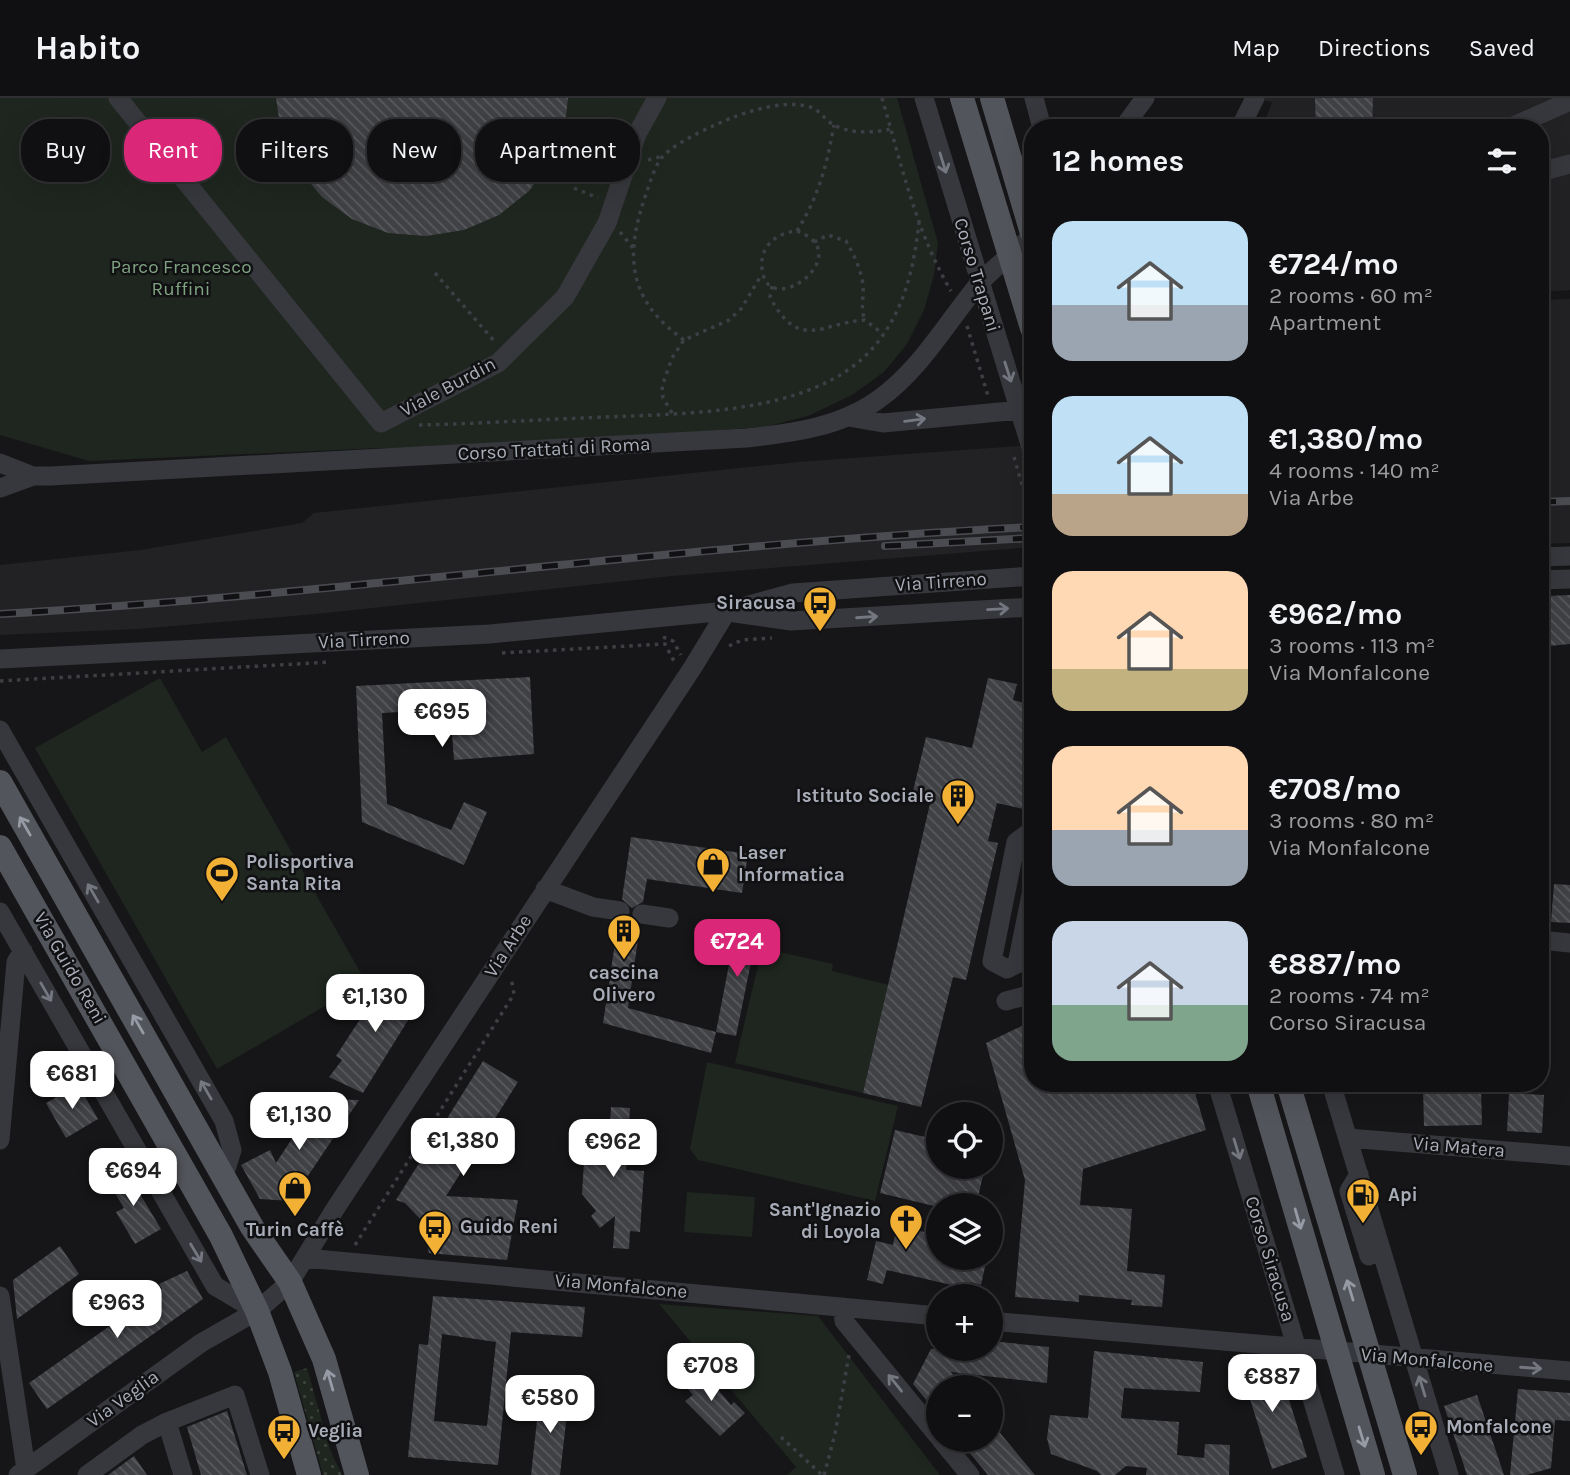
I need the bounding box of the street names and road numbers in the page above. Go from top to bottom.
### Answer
street label: Corso Trapani [949,215,1005,335]
street label: Viale Burdin [396,353,500,421]
street label: Corso Trattati di Roma [457,433,651,465]
street label: Via Tirreno [894,568,988,596]
street label: Via Tirreno [318,627,410,653]
street label: Via Guido Reni [29,908,111,1028]
street label: Via Arbe [480,911,536,981]
street label: Via Matera [1412,1132,1506,1162]
street label: Corso Siracusa [1240,1194,1300,1324]
street label: Via Monfalcone [554,1269,688,1303]
street label: Via Monfalcone [1360,1343,1494,1377]
street label: Via Veglia [83,1366,163,1432]

